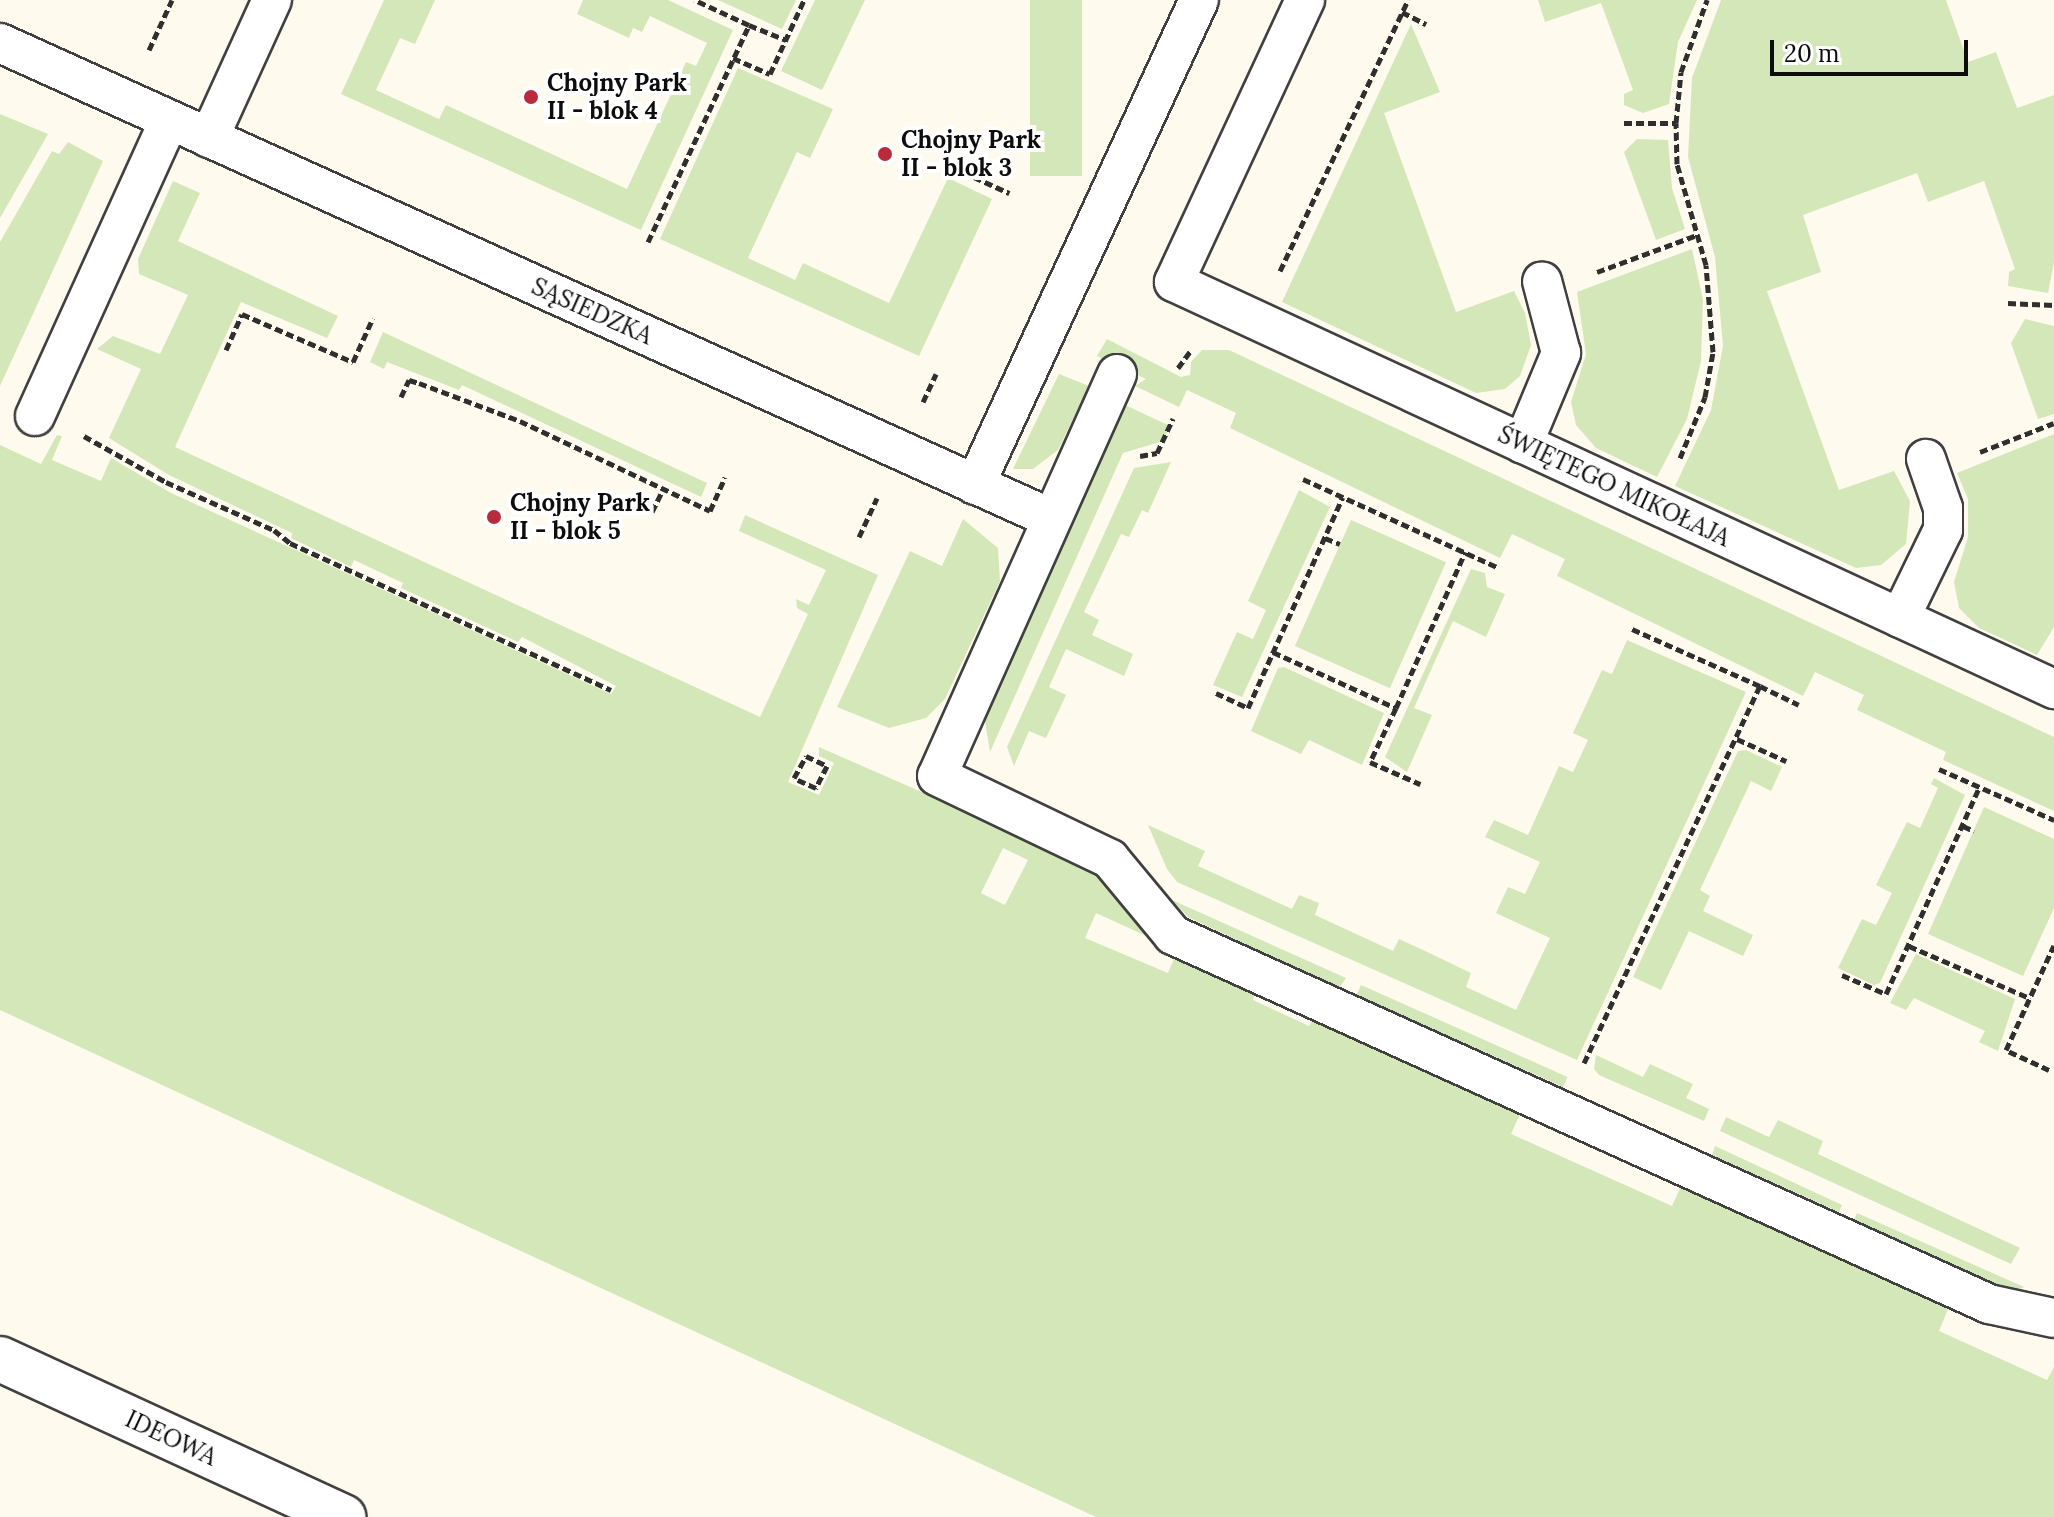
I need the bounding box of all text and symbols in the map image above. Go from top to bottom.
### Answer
scale bar [1774,24,1972,74]
text: 20 m [1784,38,1840,69]
place label: Chojny Park II - blok 4 [547,69,687,125]
marker: Chojny Park II - blok 4 [522,88,540,106]
place label: Chojny Park II - blok 3 [901,126,1041,182]
marker: Chojny Park II - blok 3 [876,145,894,163]
street label: SĄSIEDZKA [527,272,657,350]
street label: ŚWIĘTEGO MIKOŁAJA [1493,420,1735,552]
place label: Chojny Park II - blok 5 [510,489,650,545]
marker: Chojny Park II - blok 5 [485,508,503,526]
street label: IDEOWA [121,1404,221,1472]

